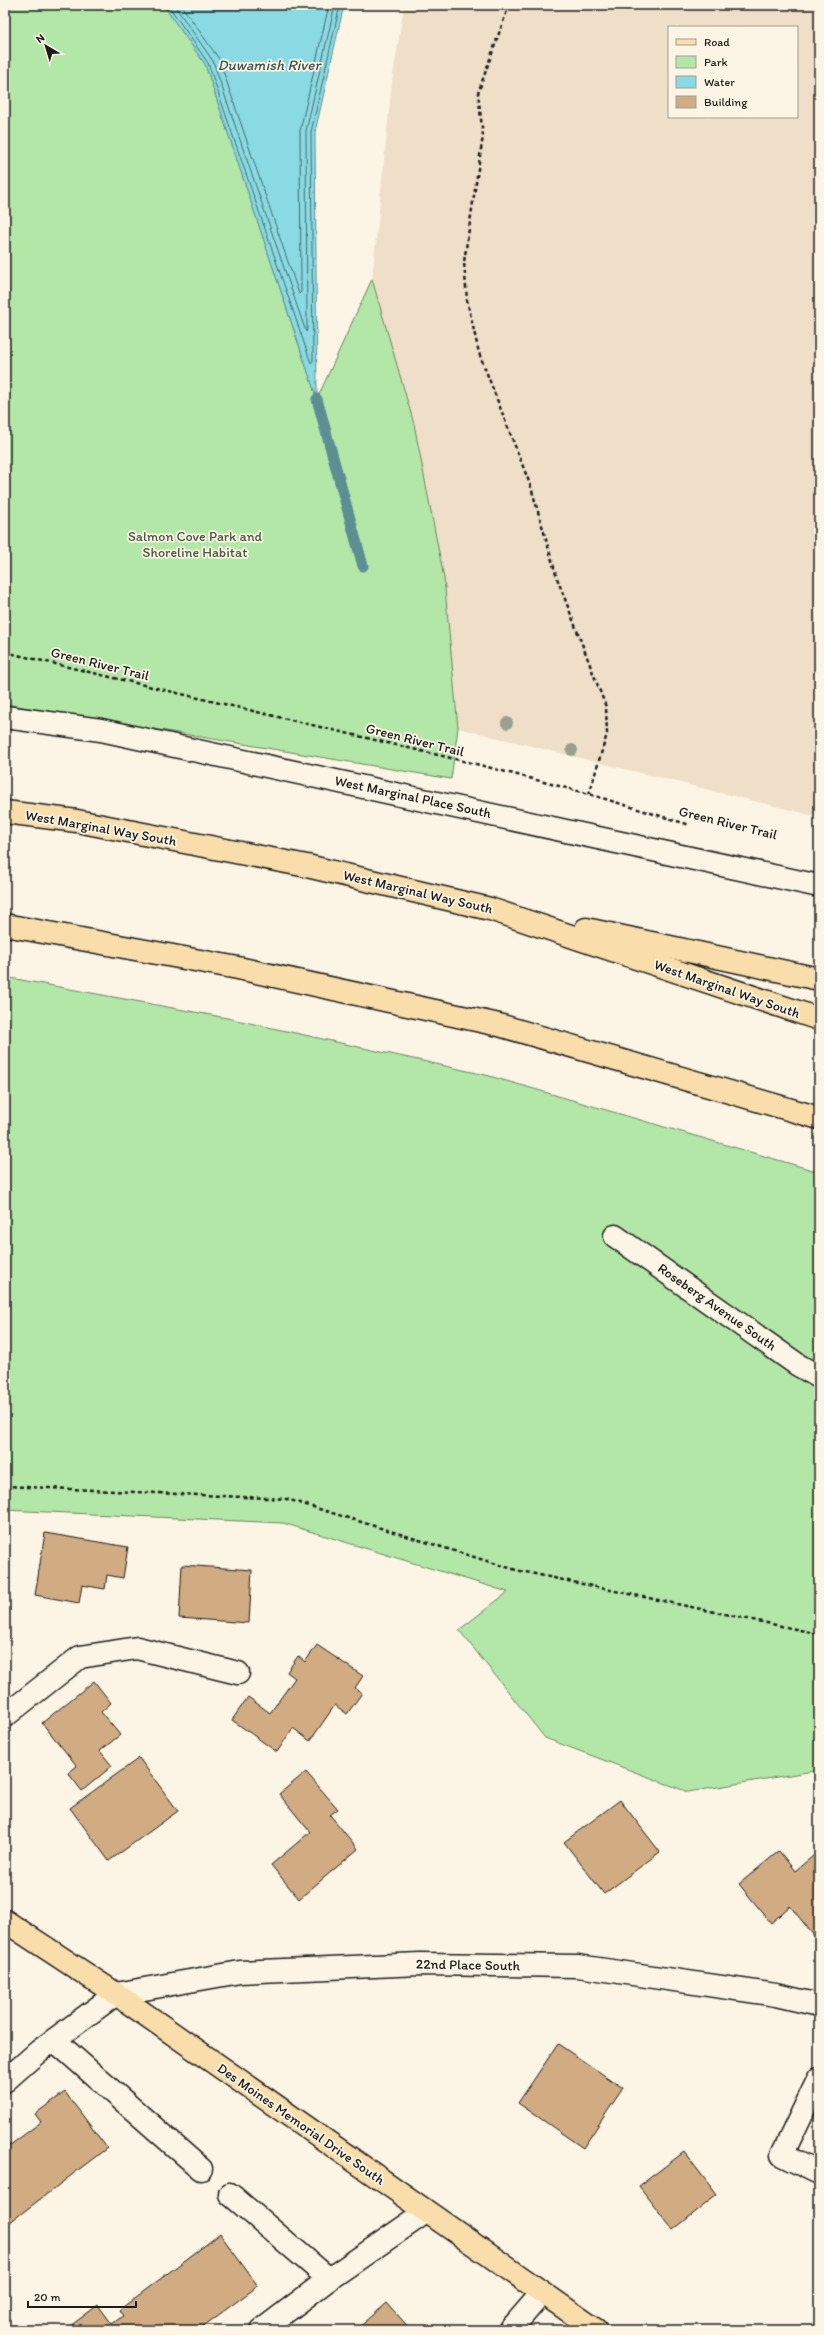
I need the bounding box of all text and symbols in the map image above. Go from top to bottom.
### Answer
north arrow [26,26,66,66]
legend [668,26,798,118]
text: N [33,31,47,46]
text: Road [704,35,730,49]
text: Park [704,55,728,69]
water label: Duwamish River [218,56,322,74]
text: Water [704,75,735,89]
text: Building [704,95,748,109]
park label: Salmon Cove Park and Shoreline Habitat [128,528,263,561]
street label: Green River Trail [49,644,151,684]
street label: Green River Trail [364,720,466,760]
street label: West Marginal Place South [333,772,493,822]
street label: Green River Trail [677,803,779,843]
street label: West Marginal Way South [24,806,178,850]
street label: West Marginal Way South [341,866,495,918]
street label: West Marginal Way South [652,956,803,1022]
street label: Roseberg Avenue South [654,1260,780,1354]
street label: 22nd Place South [416,1956,521,1974]
street label: Des Moines Memorial Drive South [214,2060,388,2189]
scale bar [28,2283,136,2309]
text: 20 m [34,2290,61,2304]

